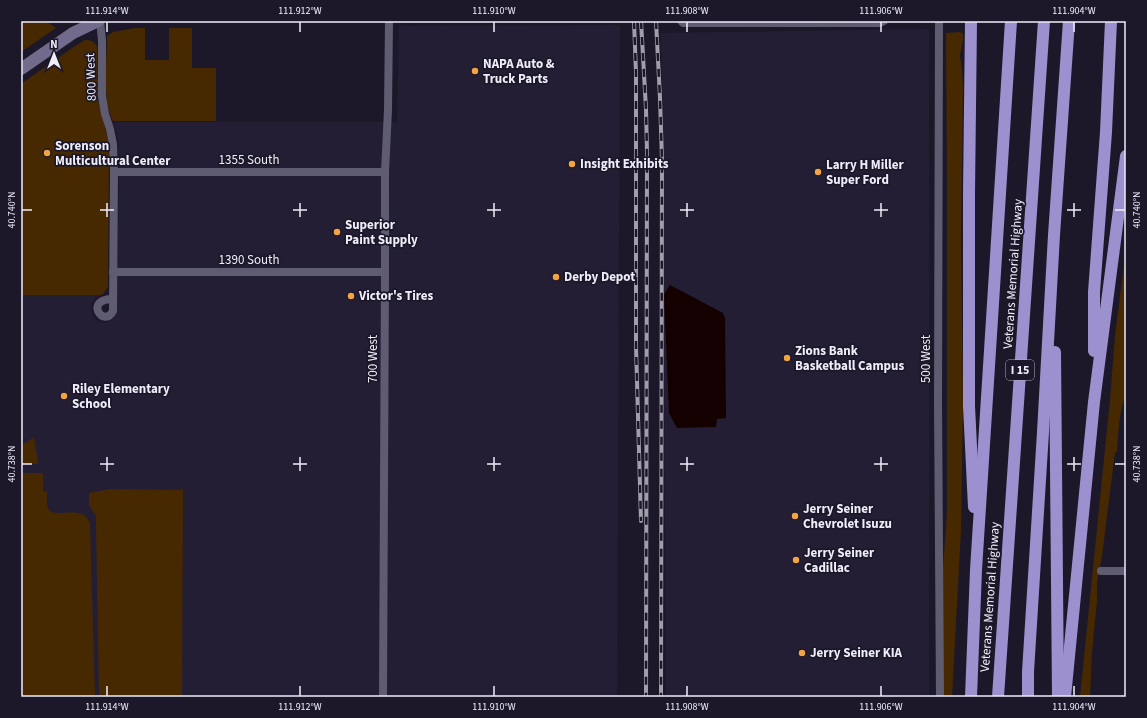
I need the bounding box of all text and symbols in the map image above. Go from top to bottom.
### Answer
text: 111.914°W [85,4,129,18]
text: 111.912°W [278,4,322,18]
text: 111.910°W [472,4,516,18]
text: 111.908°W [665,4,709,18]
text: 111.906°W [859,4,903,18]
text: 111.904°W [1052,4,1096,18]
north arrow [34,34,74,74]
text: N [50,37,58,52]
street label: 800 West [81,52,101,101]
place label: NAPA Auto & Truck Parts [483,55,555,88]
marker: NAPA Auto & Truck Parts [470,66,480,76]
place label: Sorenson Multicultural Center [55,137,171,170]
marker: Sorenson Multicultural Center [42,148,52,158]
street label: 1355 South [219,151,279,169]
place label: Insight Exhibits [580,155,669,173]
place label: Larry H Miller Super Ford [826,156,904,189]
marker: Insight Exhibits [567,159,577,169]
marker: Larry H Miller Super Ford [813,167,823,177]
text: 40.740°N [5,191,19,229]
text: 40.740°N [1130,191,1144,229]
street label: Veterans Memorial Highway [999,198,1027,350]
place label: Superior Paint Supply [345,216,418,249]
marker: Superior Paint Supply [332,227,342,237]
street label: 1390 South [219,251,279,269]
place label: Derby Depot [564,268,635,286]
marker: Derby Depot [551,272,561,282]
place label: Victor's Tires [358,287,433,305]
marker: Victor's Tires [346,291,356,301]
street label: 700 West [364,334,382,383]
street label: 500 West [917,334,935,383]
place label: Zions Bank Basketball Campus [795,342,904,375]
marker: Zions Bank Basketball Campus [782,353,792,363]
road number: I 15 [1006,360,1034,380]
place label: Riley Elementary School [72,380,170,413]
marker: Riley Elementary School [59,391,69,401]
text: 40.738°N [5,445,19,483]
text: 40.738°N [1130,445,1144,483]
place label: Jerry Seiner Chevrolet Isuzu [803,500,892,533]
marker: Jerry Seiner Chevrolet Isuzu [790,511,800,521]
street label: Veterans Memorial Highway [976,521,1004,673]
place label: Jerry Seiner Cadillac [804,544,875,577]
marker: Jerry Seiner Cadillac [791,555,801,565]
place label: Jerry Seiner KIA [810,644,903,662]
marker: Jerry Seiner KIA [797,648,807,658]
text: 111.914°W [85,700,129,714]
text: 111.912°W [278,700,322,714]
text: 111.910°W [472,700,516,714]
text: 111.908°W [665,700,709,714]
text: 111.906°W [859,700,903,714]
text: 111.904°W [1052,700,1096,714]

